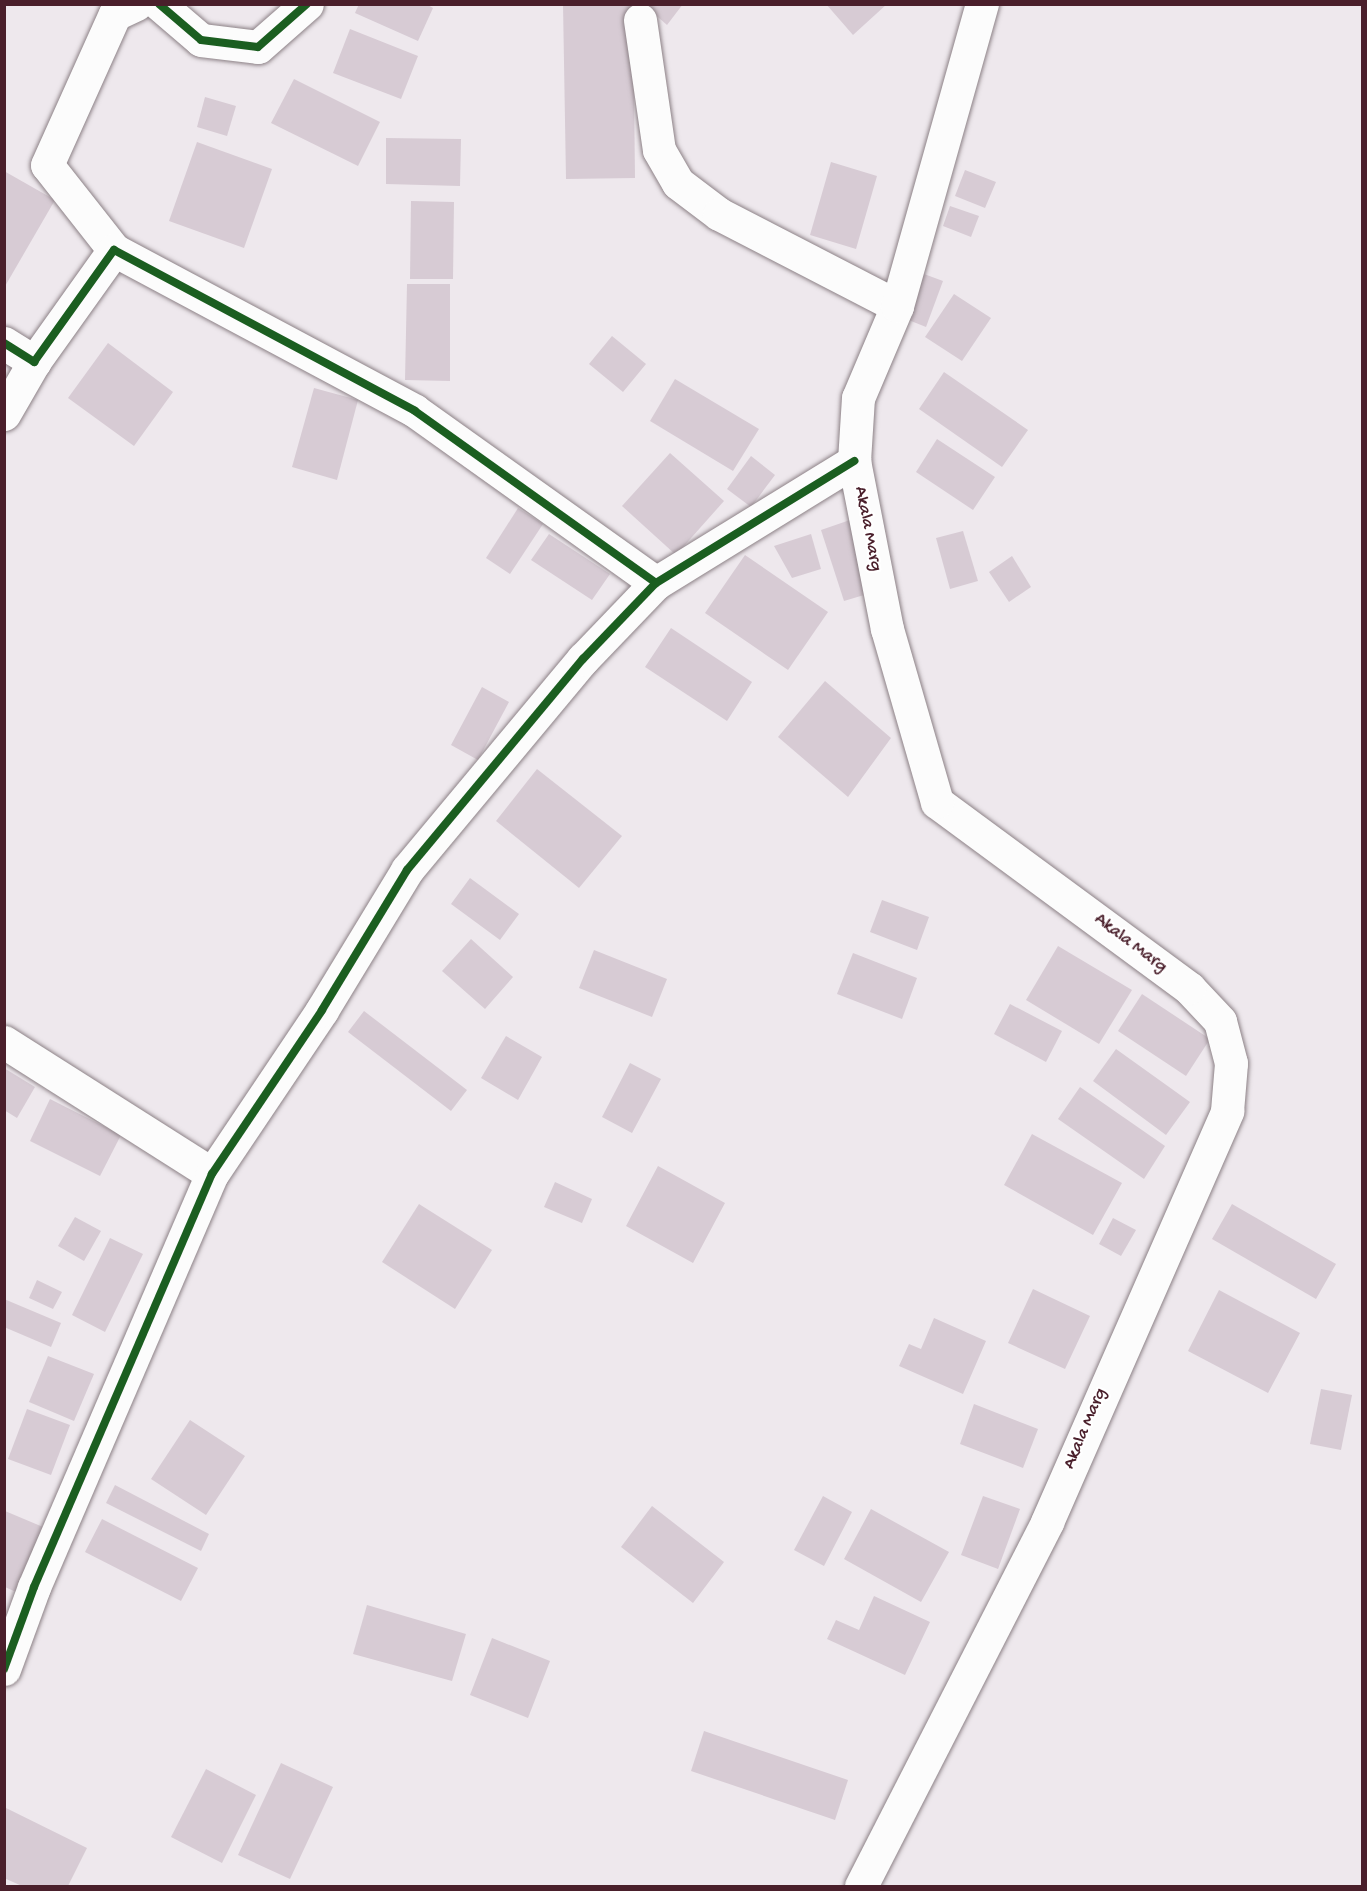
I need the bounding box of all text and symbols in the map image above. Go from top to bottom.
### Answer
street label: Akala Marg [848,485,886,573]
street label: Akala Marg [1089,910,1171,978]
street label: Akala Marg [1059,1385,1113,1473]

